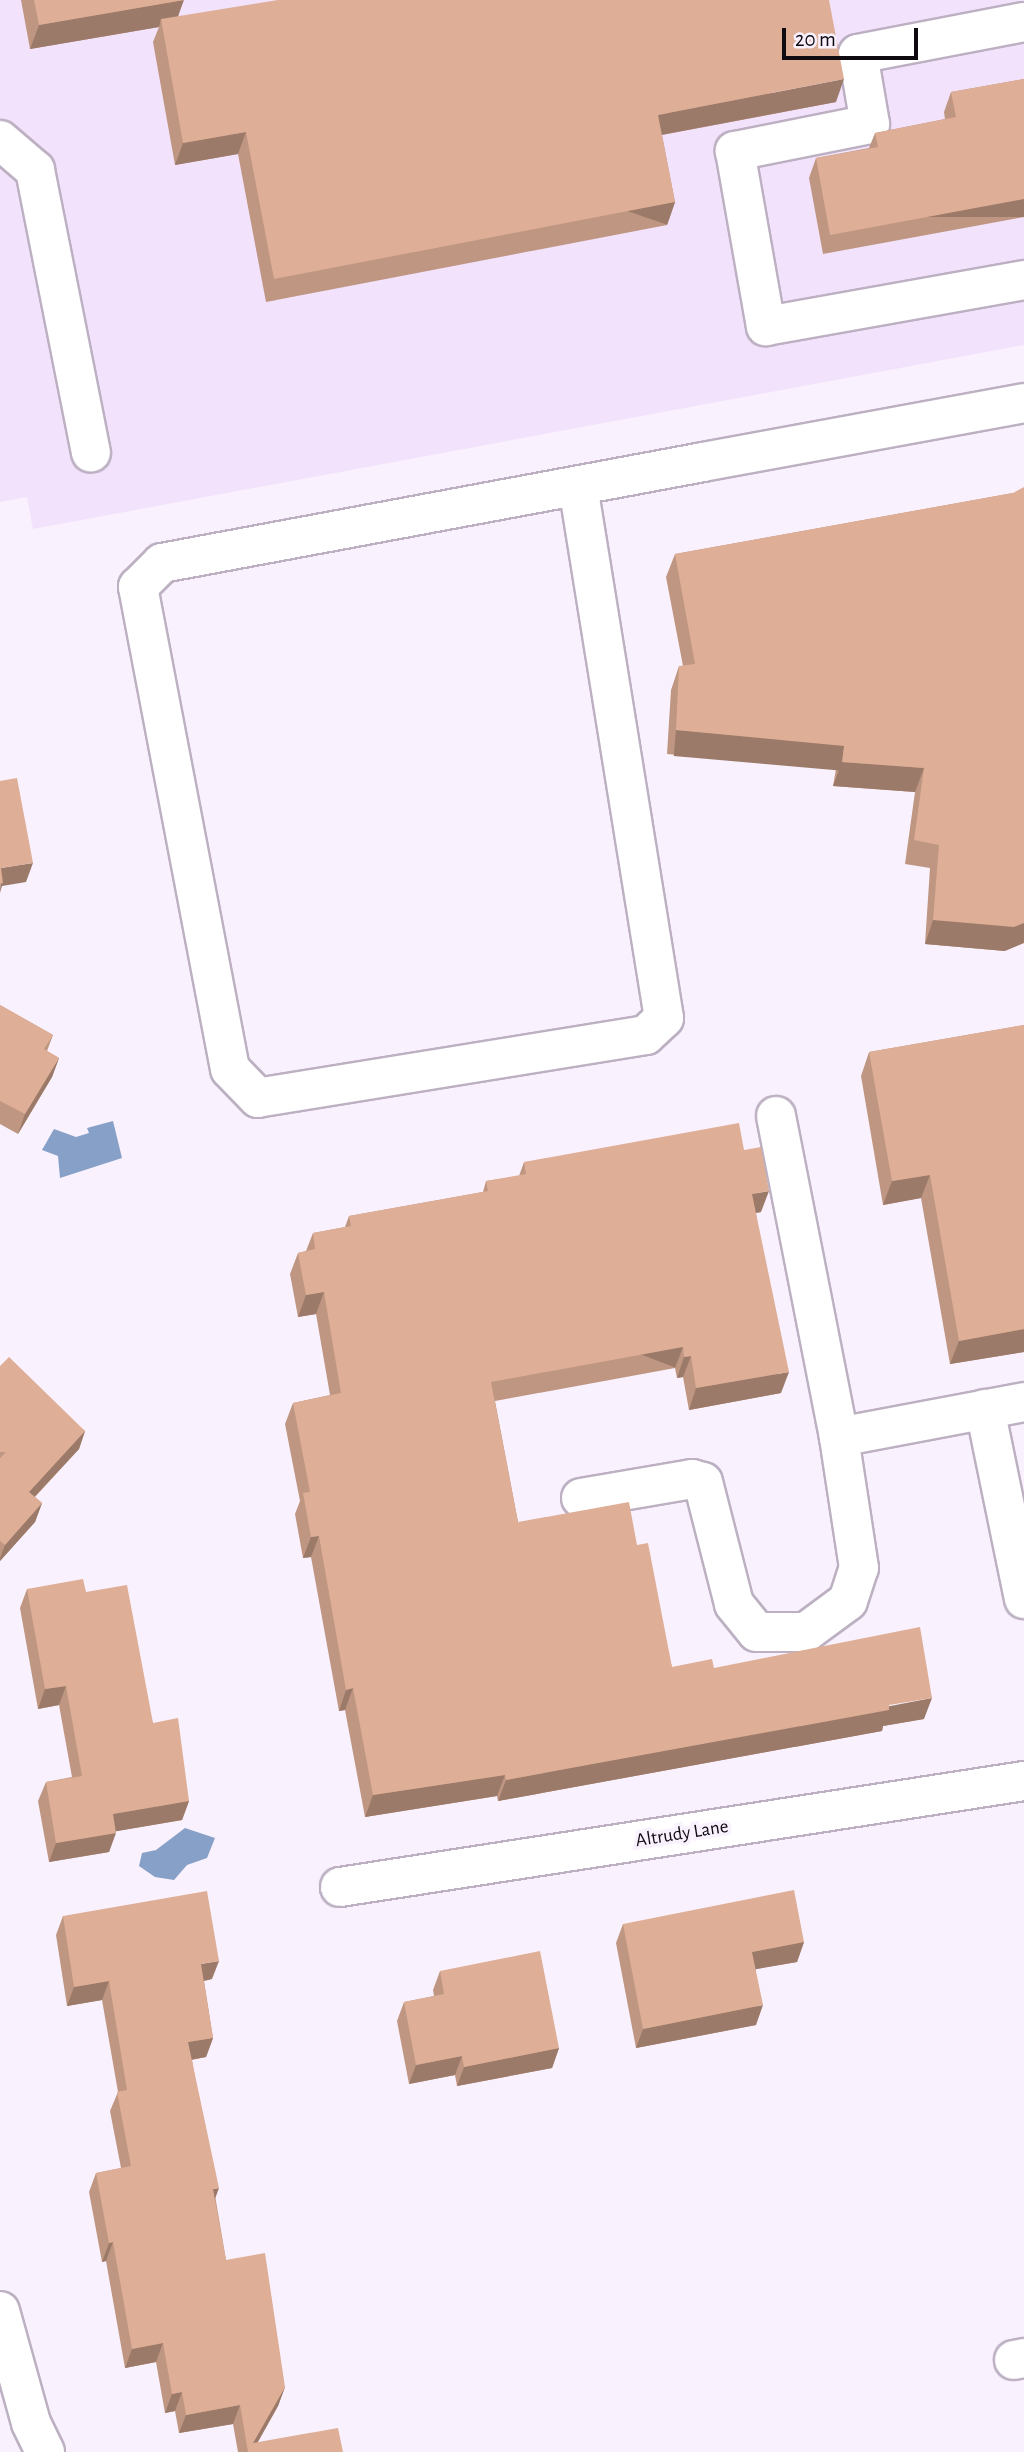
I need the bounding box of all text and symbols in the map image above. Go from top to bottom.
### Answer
scale bar [786,14,922,58]
text: 20 m [795,29,836,50]
street label: Altrudy Lane [634,1815,730,1853]

